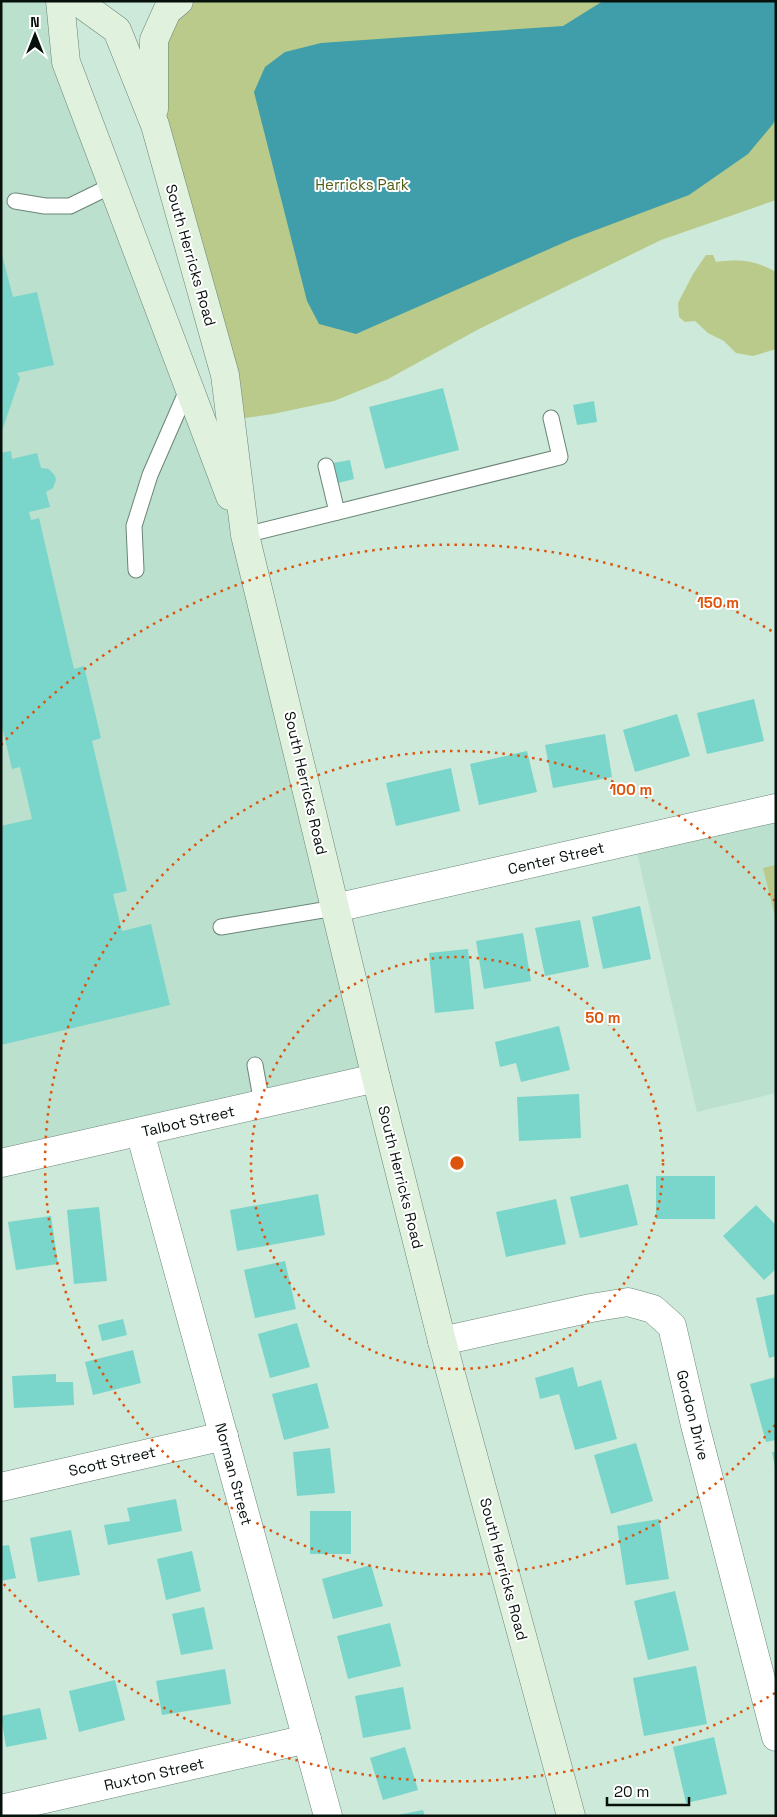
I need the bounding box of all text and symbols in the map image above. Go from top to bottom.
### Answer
north arrow [10,10,60,60]
text: N [30,13,40,31]
park label: Herricks Park [315,175,409,194]
street label: South Herricks Road [162,182,220,328]
text: 150 m [697,593,739,612]
street label: South Herricks Road [280,709,332,857]
text: 100 m [610,780,652,799]
street label: Center Street [506,838,606,878]
text: 50 m [585,1008,621,1027]
street label: Talbot Street [140,1101,237,1141]
street label: South Herricks Road [374,1104,428,1250]
centre of rings [448,1154,466,1172]
street label: Gordon Drive [673,1368,713,1462]
street label: Norman Street [211,1421,257,1527]
street label: Scott Street [67,1442,158,1480]
street label: South Herricks Road [476,1496,532,1642]
street label: Ruxton Street [102,1753,206,1795]
scale bar [607,1774,690,1806]
text: 20 m [614,1782,649,1801]

